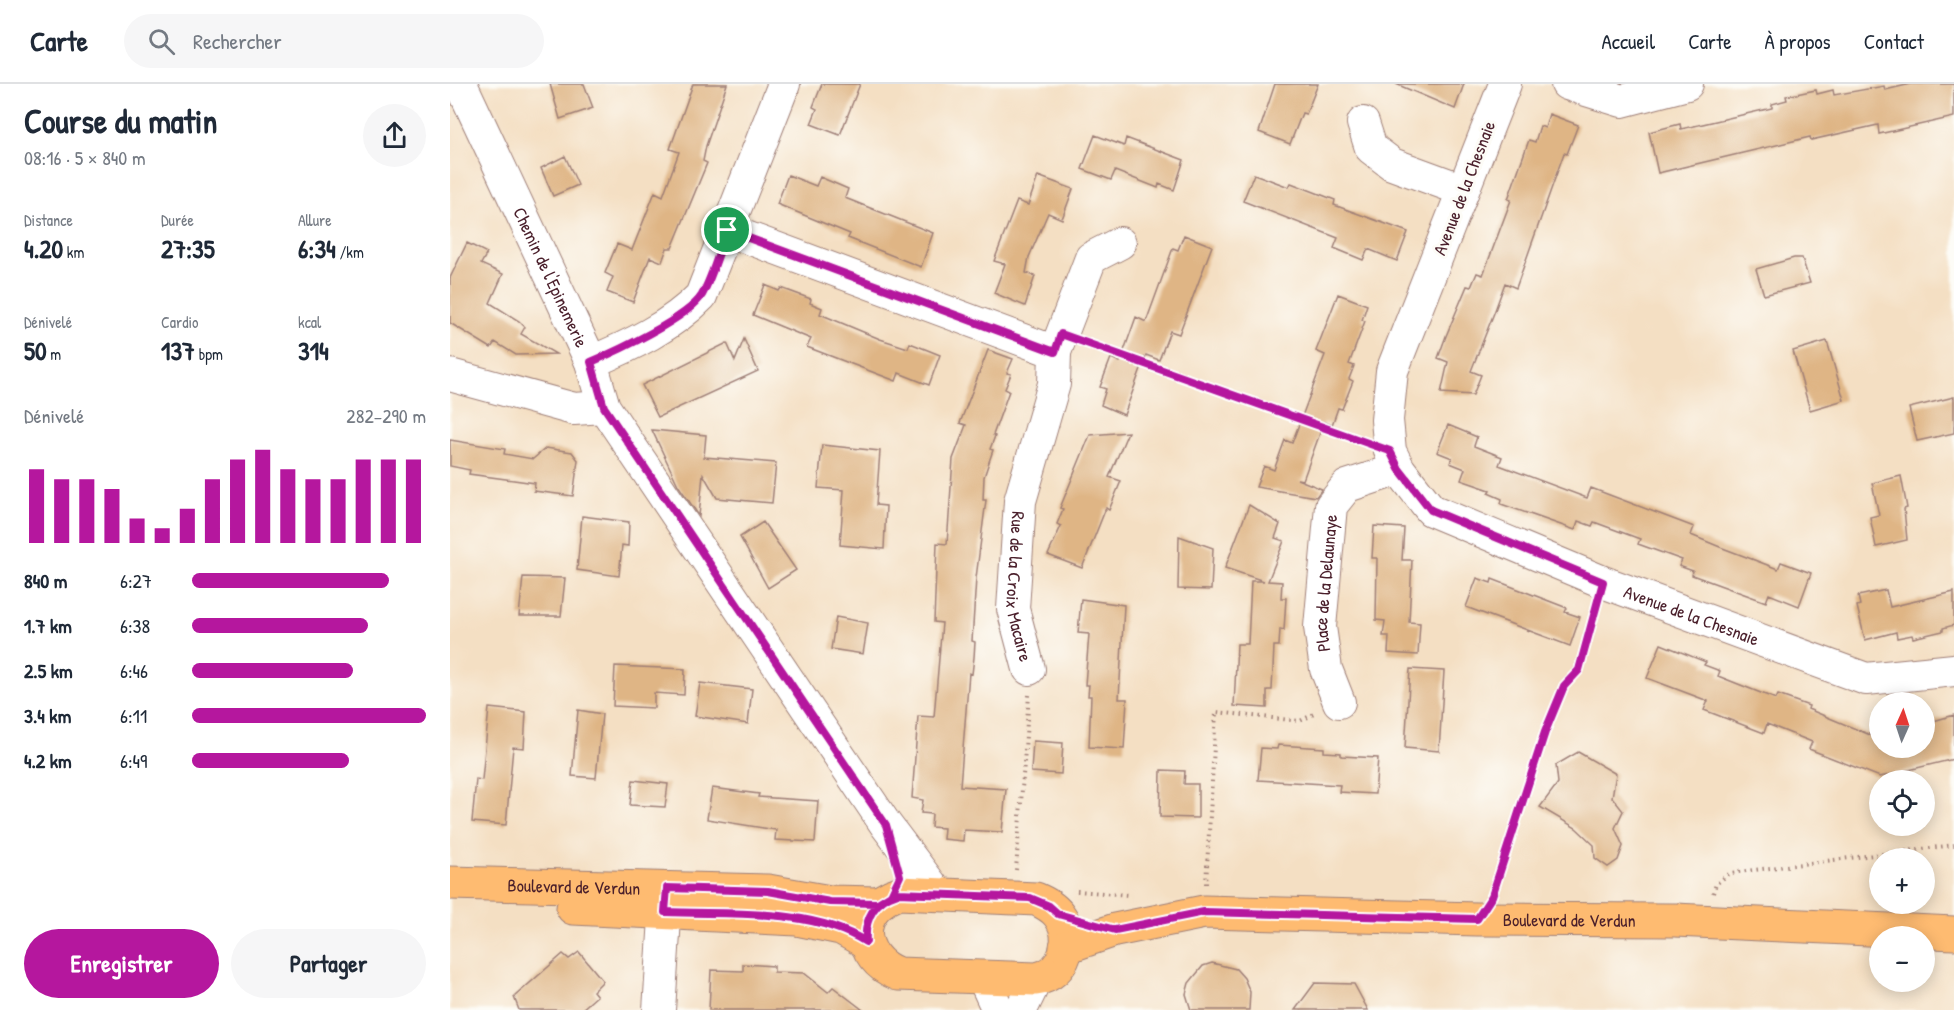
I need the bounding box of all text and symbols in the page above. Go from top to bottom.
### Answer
search box [124,14,544,68]
text: Carte [30,22,88,60]
icon: search [145,25,178,58]
text: Rechercher [193,26,282,56]
text: Accueil [1602,27,1655,56]
text: Carte [1688,27,1732,56]
text: À propos [1765,27,1831,56]
text: Contact [1864,27,1924,56]
text: Course du matin [24,99,217,143]
button: share [363,104,426,167]
street label: Avenue de la Chesnaie [1427,117,1501,259]
text: 08:16 · 5 × 840 m [24,144,145,171]
street label: Chemin de l'Epinemerie [508,203,595,351]
pin [701,204,752,255]
text: Distance [24,209,73,231]
text: Durée [161,209,194,231]
text: Allure [298,209,332,231]
icon: arrive [710,213,743,246]
text: 4.20 [24,231,63,266]
text: 27:35 [161,231,215,266]
text: 6:34 [298,231,336,266]
text: km [63,241,84,263]
text: /km [336,241,364,263]
text: Dénivelé [24,311,72,333]
text: Cardio [161,311,198,333]
text: kcal [298,311,321,333]
text: 50 [24,333,47,368]
text: 137 [161,333,195,368]
text: 314 [298,333,329,368]
text: m [47,343,61,365]
text: bpm [195,343,223,365]
text: Dénivelé [24,402,84,429]
text: 282–290 m [346,402,426,429]
street label: Rue de la Croix Macaire [1001,511,1039,664]
street label: Place de la Delaunaye [1307,513,1343,653]
text: 840 m [24,567,67,594]
text: 6:27 [120,567,152,594]
street label: Avenue de la Chesnaie [1621,578,1763,651]
text: 1.7 km [24,612,72,639]
text: 6:38 [120,612,150,639]
text: 2.5 km [24,657,73,684]
text: 6:46 [120,657,148,684]
north arrow [1869,692,1935,758]
map controls [1869,692,1935,992]
text: 3.4 km [24,702,71,729]
text: 6:11 [120,702,147,729]
text: 4.2 km [24,747,72,774]
text: 6:49 [120,747,147,774]
button: locate [1869,770,1935,836]
button: + [1869,848,1935,914]
street label: Boulevard de Verdun [507,872,641,900]
street label: Boulevard de Verdun [1503,907,1636,932]
button: − [1869,926,1935,992]
button: Enregistrer [24,929,219,998]
button: Partager [231,929,426,998]

